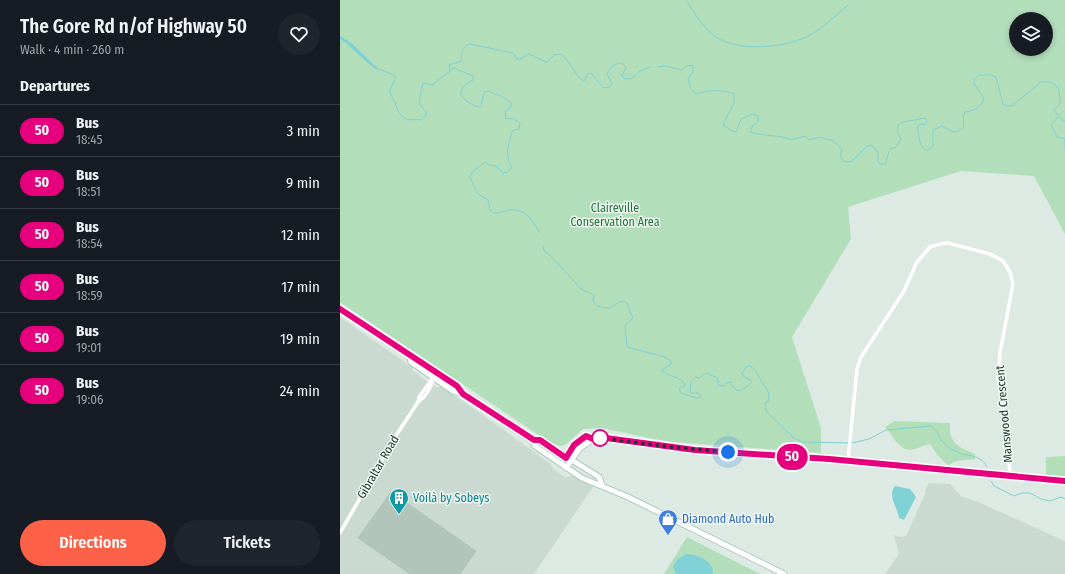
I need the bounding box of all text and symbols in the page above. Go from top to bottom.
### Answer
map controls [1009,12,1053,56]
button: layers [1009,12,1053,56]
button: heart [278,13,320,55]
text: The Gore Rd n/of Highway 50 [20,15,247,38]
text: Walk · 4 min · 260 m [20,42,124,57]
text: Departures [20,77,90,95]
text: Bus [76,114,99,132]
text: 50 [35,122,49,139]
text: 3 min [286,122,320,140]
text: 18:45 [76,132,102,147]
text: Bus [76,166,99,184]
text: 50 [35,174,49,191]
text: 9 min [286,174,320,192]
text: 18:51 [76,184,101,199]
park label: Claireville Conservation Area [570,201,660,229]
text: Bus [76,218,99,236]
text: 50 [35,226,49,243]
text: 12 min [281,226,320,244]
text: 18:54 [76,236,103,251]
text: Bus [76,270,99,288]
text: 50 [35,278,49,295]
text: 17 min [281,278,320,296]
text: 18:59 [76,288,102,303]
text: Bus [76,322,99,340]
text: 50 [35,330,49,347]
text: 19 min [280,330,320,348]
text: 19:01 [76,340,102,355]
street label: Manswood Crescent [993,365,1015,463]
text: Bus [76,374,99,392]
text: 50 [35,382,49,399]
text: 24 min [280,382,320,400]
text: 19:06 [76,392,103,407]
unlabelled marker [591,429,609,447]
street label: Gibraltar Road [354,433,402,501]
your location [718,442,738,462]
line badge: 50 [774,444,810,470]
text: 50 [785,448,799,465]
building icon: Voilà by Sobeys [388,487,410,515]
place label: Voilà by Sobeys [413,491,489,505]
shop icon: Diamond Auto Hub [657,508,679,536]
place label: Diamond Auto Hub [682,512,774,526]
button: Directions [20,520,166,566]
button: Tickets [174,520,320,566]

